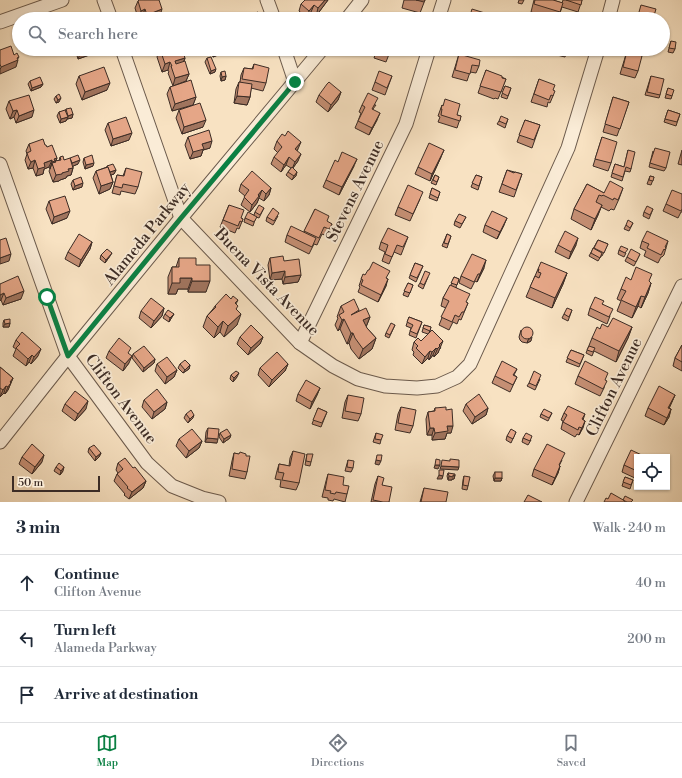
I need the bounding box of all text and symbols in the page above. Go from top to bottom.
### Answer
search box [12,12,670,56]
icon: search [26,23,48,45]
text: Search here [58,25,138,44]
route end [286,73,304,91]
street label: Stevens Avenue [322,137,388,245]
street label: Alameda Parkway [99,178,195,290]
street label: Buena Vista Avenue [210,223,324,340]
route start [38,288,56,306]
street label: Clifton Avenue [581,334,647,440]
street label: Clifton Avenue [81,350,161,448]
map controls [634,454,670,490]
button: locate [634,454,670,490]
scale bar [12,474,100,493]
text: 50 m [18,476,43,490]
text: 3 min [16,517,60,539]
text: Walk · 240 m [592,520,666,536]
text: Continue [54,565,119,584]
icon: ahead [16,572,38,594]
text: 40 m [636,575,666,591]
text: Clifton Avenue [54,584,141,600]
text: Turn left [54,621,116,640]
icon: left [16,628,38,650]
text: 200 m [627,631,666,647]
text: Alameda Parkway [54,640,157,656]
icon: arrive [16,684,38,706]
text: Arrive at destination [54,685,198,704]
tab: Map [96,732,118,770]
tab: Directions [311,732,364,770]
tab: Saved [557,732,586,770]

